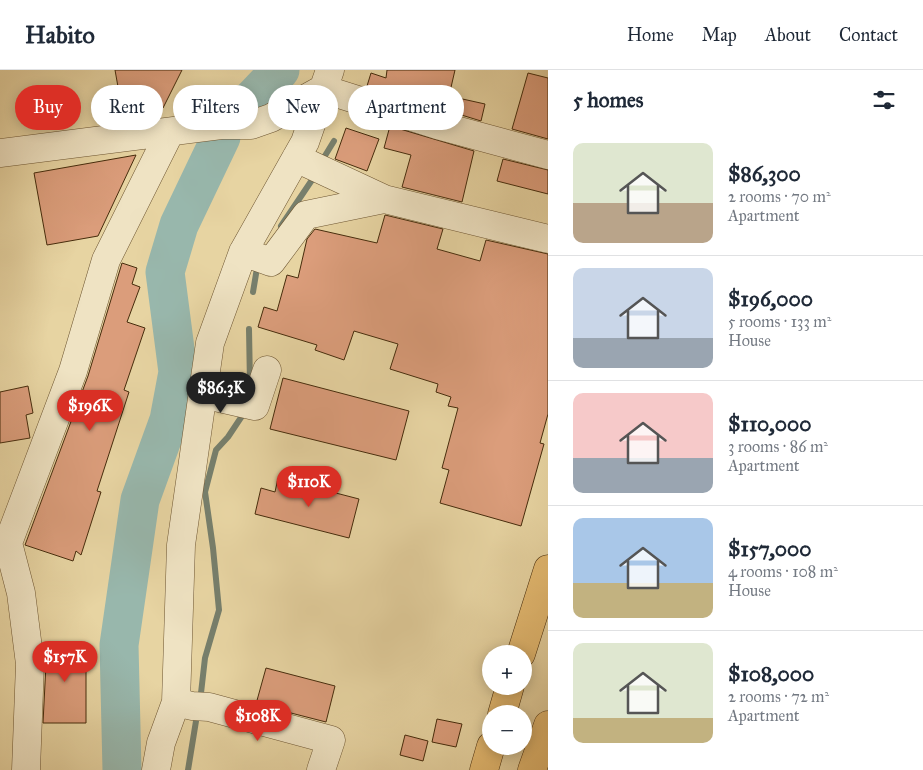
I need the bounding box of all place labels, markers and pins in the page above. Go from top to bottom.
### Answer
pin: $86.3K [180,372,262,414]
pin: $196K [55,390,125,432]
pin: $110K [274,466,344,508]
pin: $157K [30,640,100,683]
pin: $108K [223,700,293,742]

